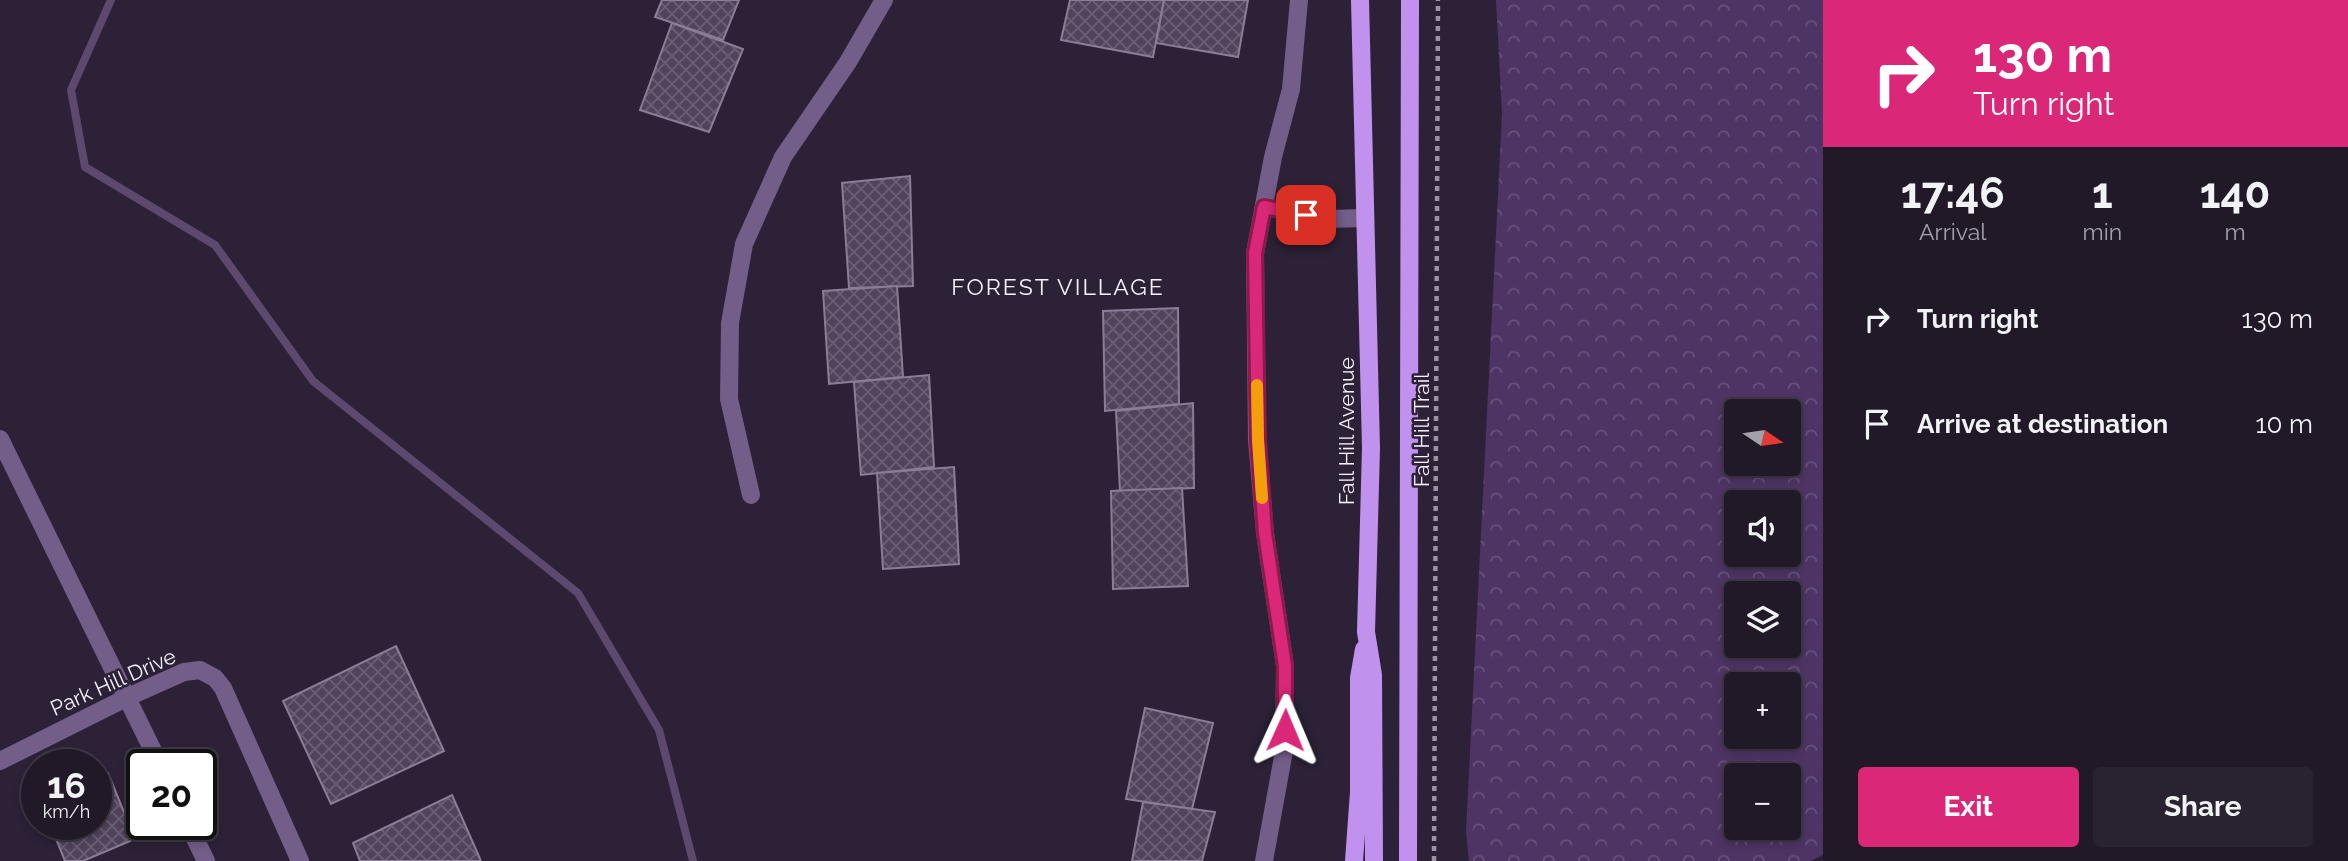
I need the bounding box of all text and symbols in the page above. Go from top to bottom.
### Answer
text: 130 m [1973,26,2112,83]
icon: right [1858,28,1949,119]
text: Turn right [1973,85,2114,122]
text: 17:46 [1901,169,2005,218]
text: 1 [2092,169,2113,218]
text: 140 [2200,169,2270,218]
pin [1276,185,1336,245]
icon: arrive [1287,196,1325,234]
text: Arrival [1919,218,1986,245]
text: min [2083,218,2122,245]
text: m [2224,218,2246,245]
district label: FOREST VILLAGE [951,273,1165,300]
icon: right [1858,300,1896,338]
text: Turn right [1917,304,2038,334]
text: 130 m [2242,304,2313,334]
street label: Fall Hill Avenue [1334,357,1359,505]
street label: Fall Hill Trail [1409,373,1434,487]
north arrow [1724,399,1801,476]
map controls [1724,399,1801,840]
icon: arrive [1858,405,1896,443]
text: Arrive at destination [1917,409,2168,439]
text: 10 m [2255,409,2313,439]
button: sound [1724,490,1801,567]
button: layers [1724,581,1801,658]
street label: Park Hill Drive [46,643,180,721]
button: + [1724,672,1801,749]
position arrow [1248,693,1322,767]
speed limit sign: 20 [126,749,217,840]
button: − [1724,763,1801,840]
text: 16 [47,765,86,806]
button: Exit [1858,767,2079,847]
button: Share [2093,767,2313,847]
text: km/h [43,801,90,822]

